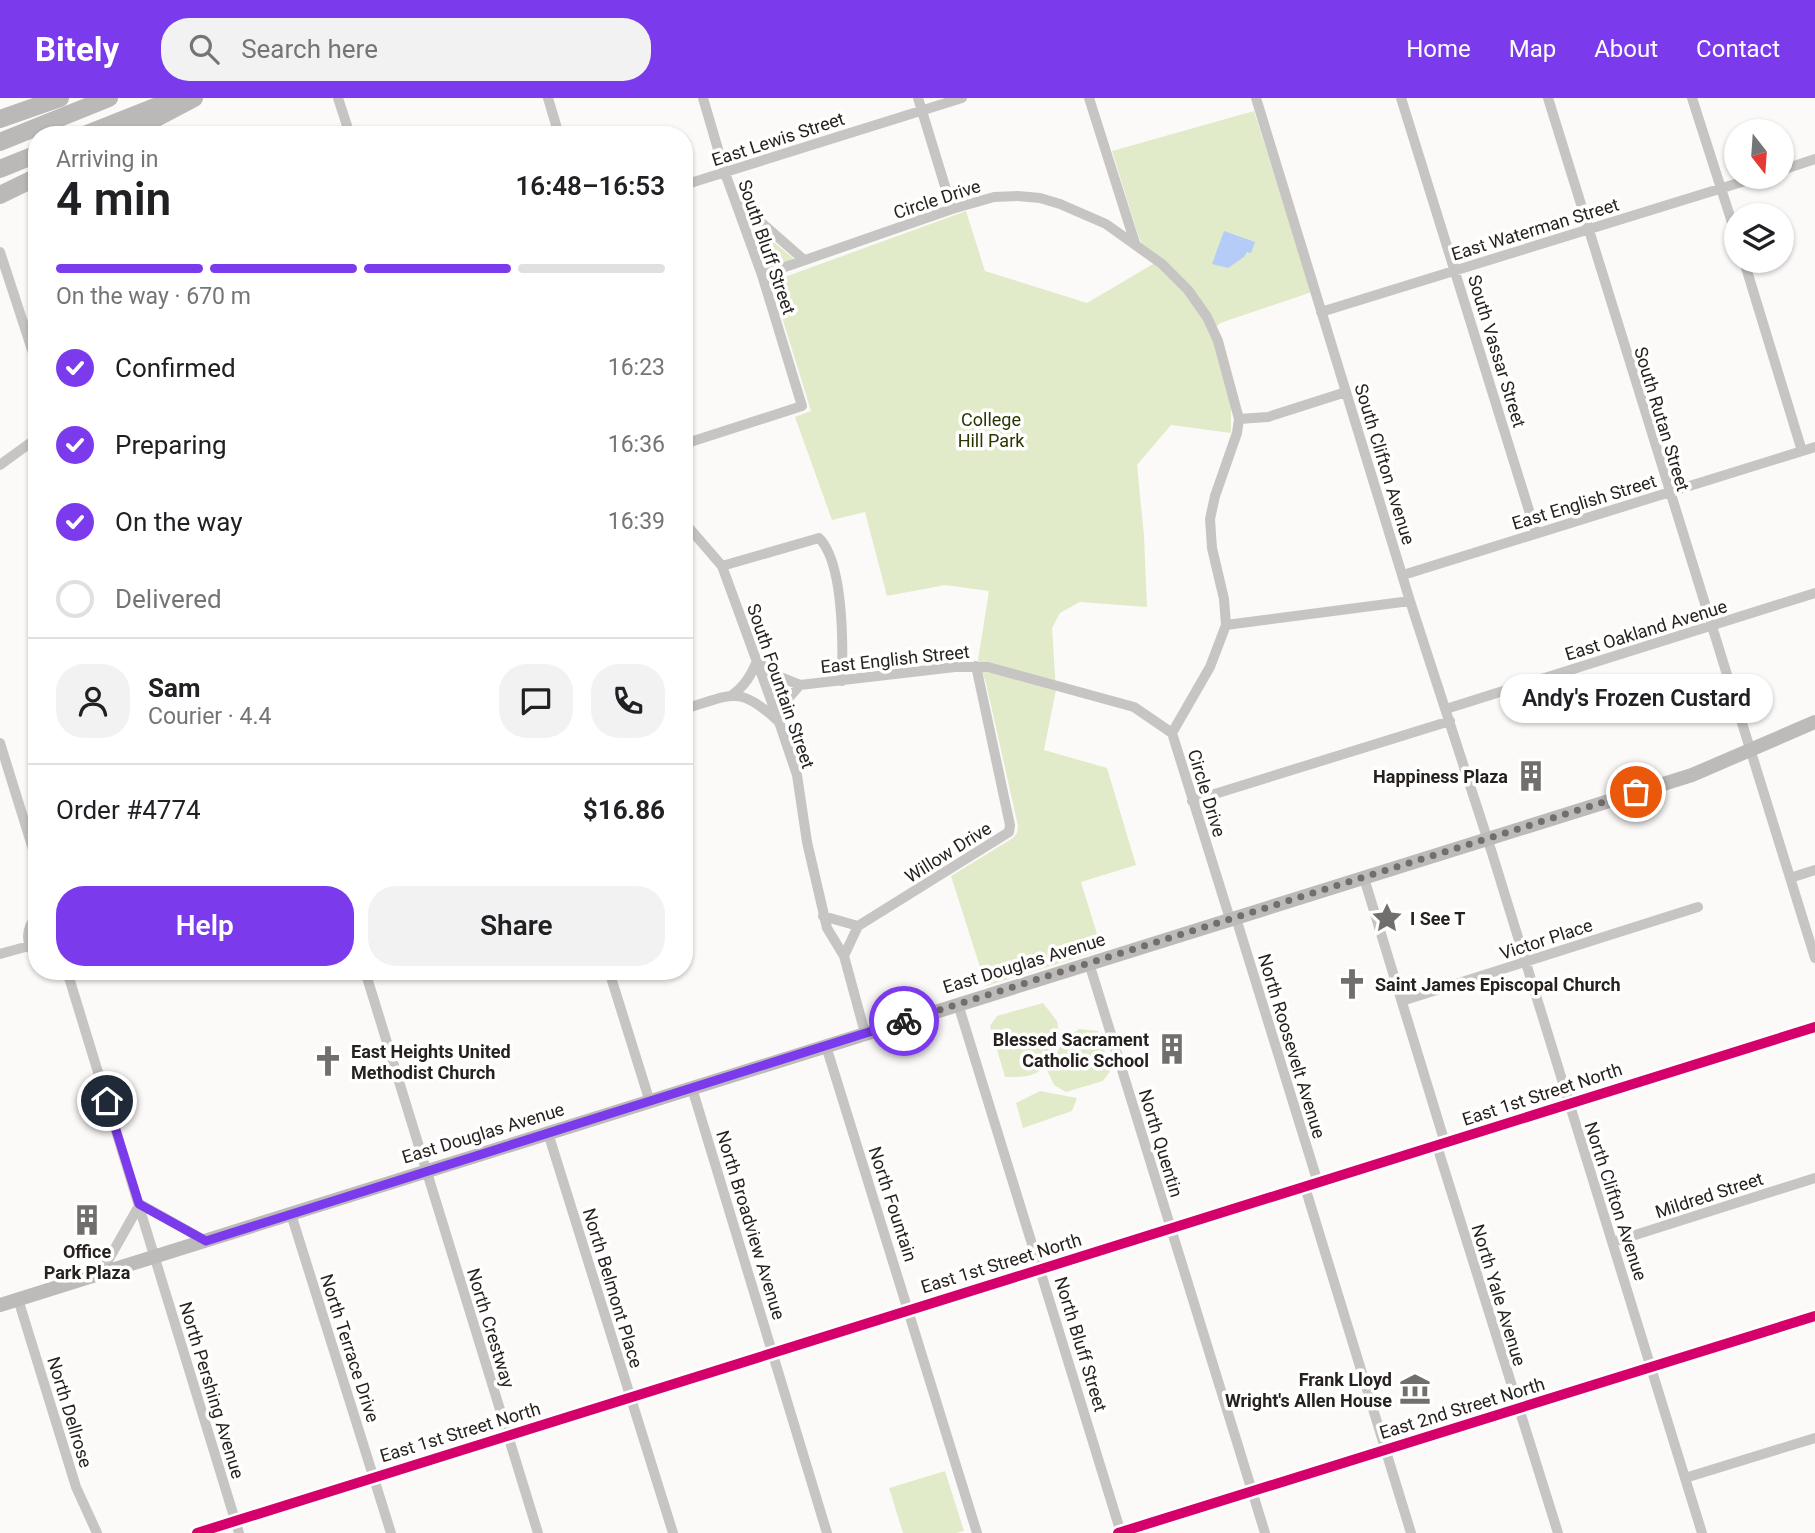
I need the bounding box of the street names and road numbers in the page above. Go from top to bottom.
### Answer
street label: East Lewis Street [709,108,847,170]
street label: Circle Drive [891,175,983,223]
street label: South Bluff Street [734,177,800,317]
street label: East Waterman Street [1449,193,1621,264]
street label: South Vassar Street [1464,272,1530,430]
street label: South Rutan Street [1630,344,1694,494]
street label: South Clifton Avenue [1351,381,1419,547]
street label: East English Street [1509,470,1659,534]
street label: East Oakland Avenue [1562,595,1730,665]
street label: South Fountain Street [743,601,819,771]
street label: East English Street [819,641,971,677]
street label: Circle Drive [1184,747,1230,839]
street label: Willow Drive [901,817,995,887]
street label: Victor Place [1497,914,1595,964]
street label: East Douglas Avenue [940,928,1108,998]
street label: North Roosevelt Avenue [1254,951,1330,1141]
street label: East 1st Street North [1459,1058,1625,1130]
street label: North Quentin [1135,1086,1187,1200]
street label: East Douglas Avenue [399,1098,567,1168]
street label: North Clifton Avenue [1580,1119,1652,1283]
street label: North Broadview Avenue [712,1128,790,1322]
street label: North Fountain [865,1144,921,1264]
street label: Mildred Street [1652,1168,1766,1222]
street label: North Belmont Place [579,1206,647,1370]
street label: North Yale Avenue [1467,1222,1531,1368]
street label: East 1st Street North [918,1229,1084,1297]
street label: North Crestway [463,1266,519,1391]
street label: North Terrace Drive [316,1271,384,1425]
street label: North Bluff Street [1051,1274,1112,1414]
street label: North Pershing Avenue [175,1299,249,1481]
street label: North Dellrose [43,1354,97,1470]
street label: East 2nd Street North [1377,1373,1547,1443]
street label: East 1st Street North [377,1398,543,1466]

